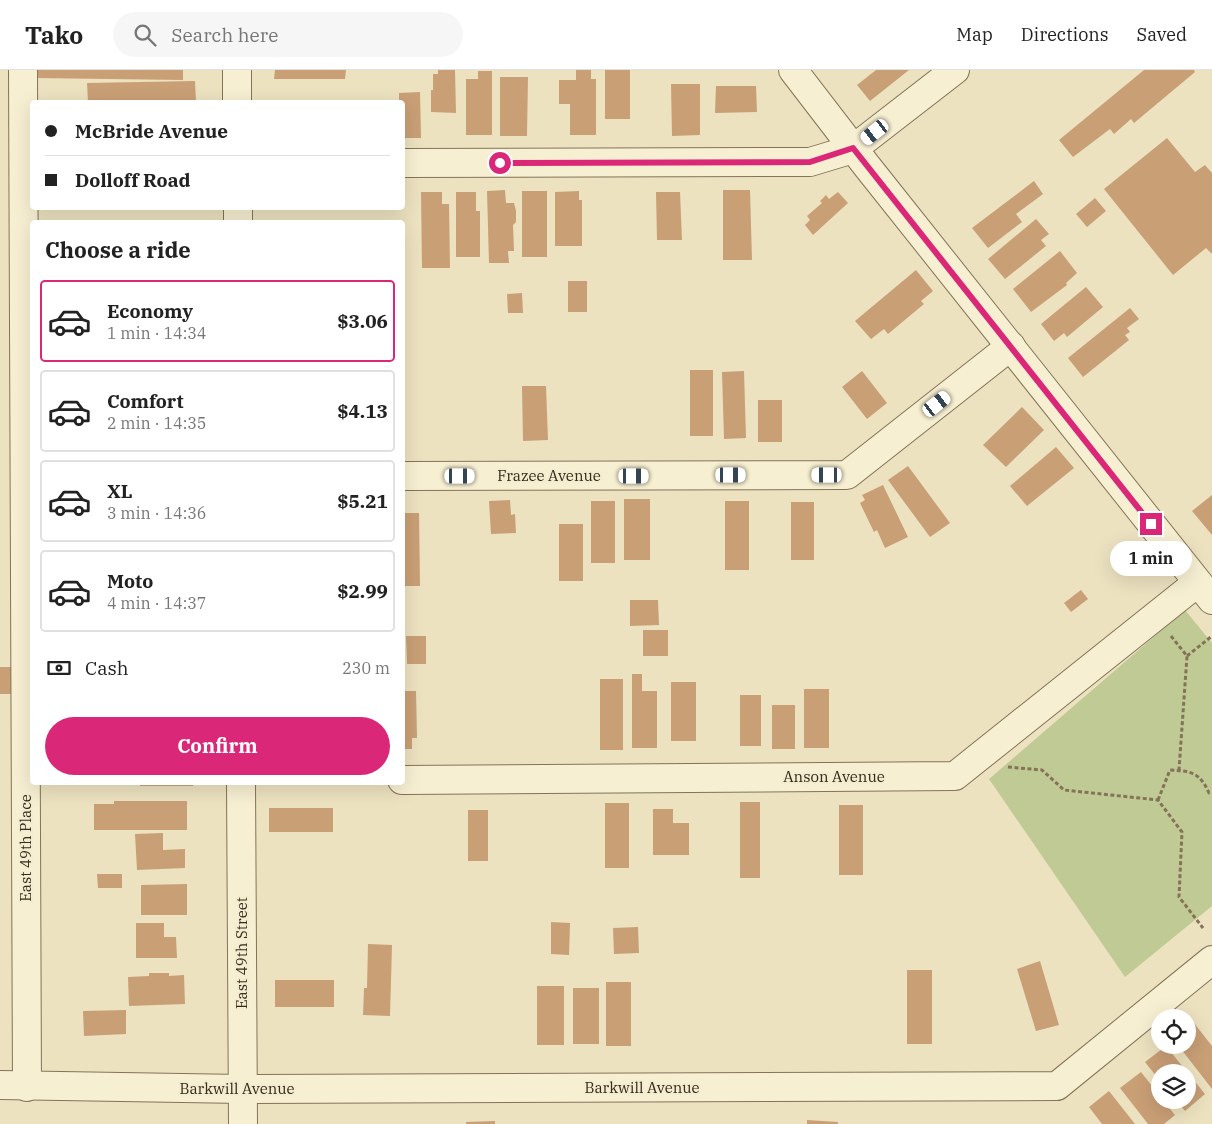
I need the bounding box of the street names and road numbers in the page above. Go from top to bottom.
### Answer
street label: Frazee Avenue [497,466,601,485]
street label: Anson Avenue [783,767,885,786]
street label: East 49th Place [16,794,35,902]
street label: East 49th Street [232,897,251,1009]
street label: Barkwill Avenue [584,1078,700,1097]
street label: Barkwill Avenue [179,1079,295,1098]

